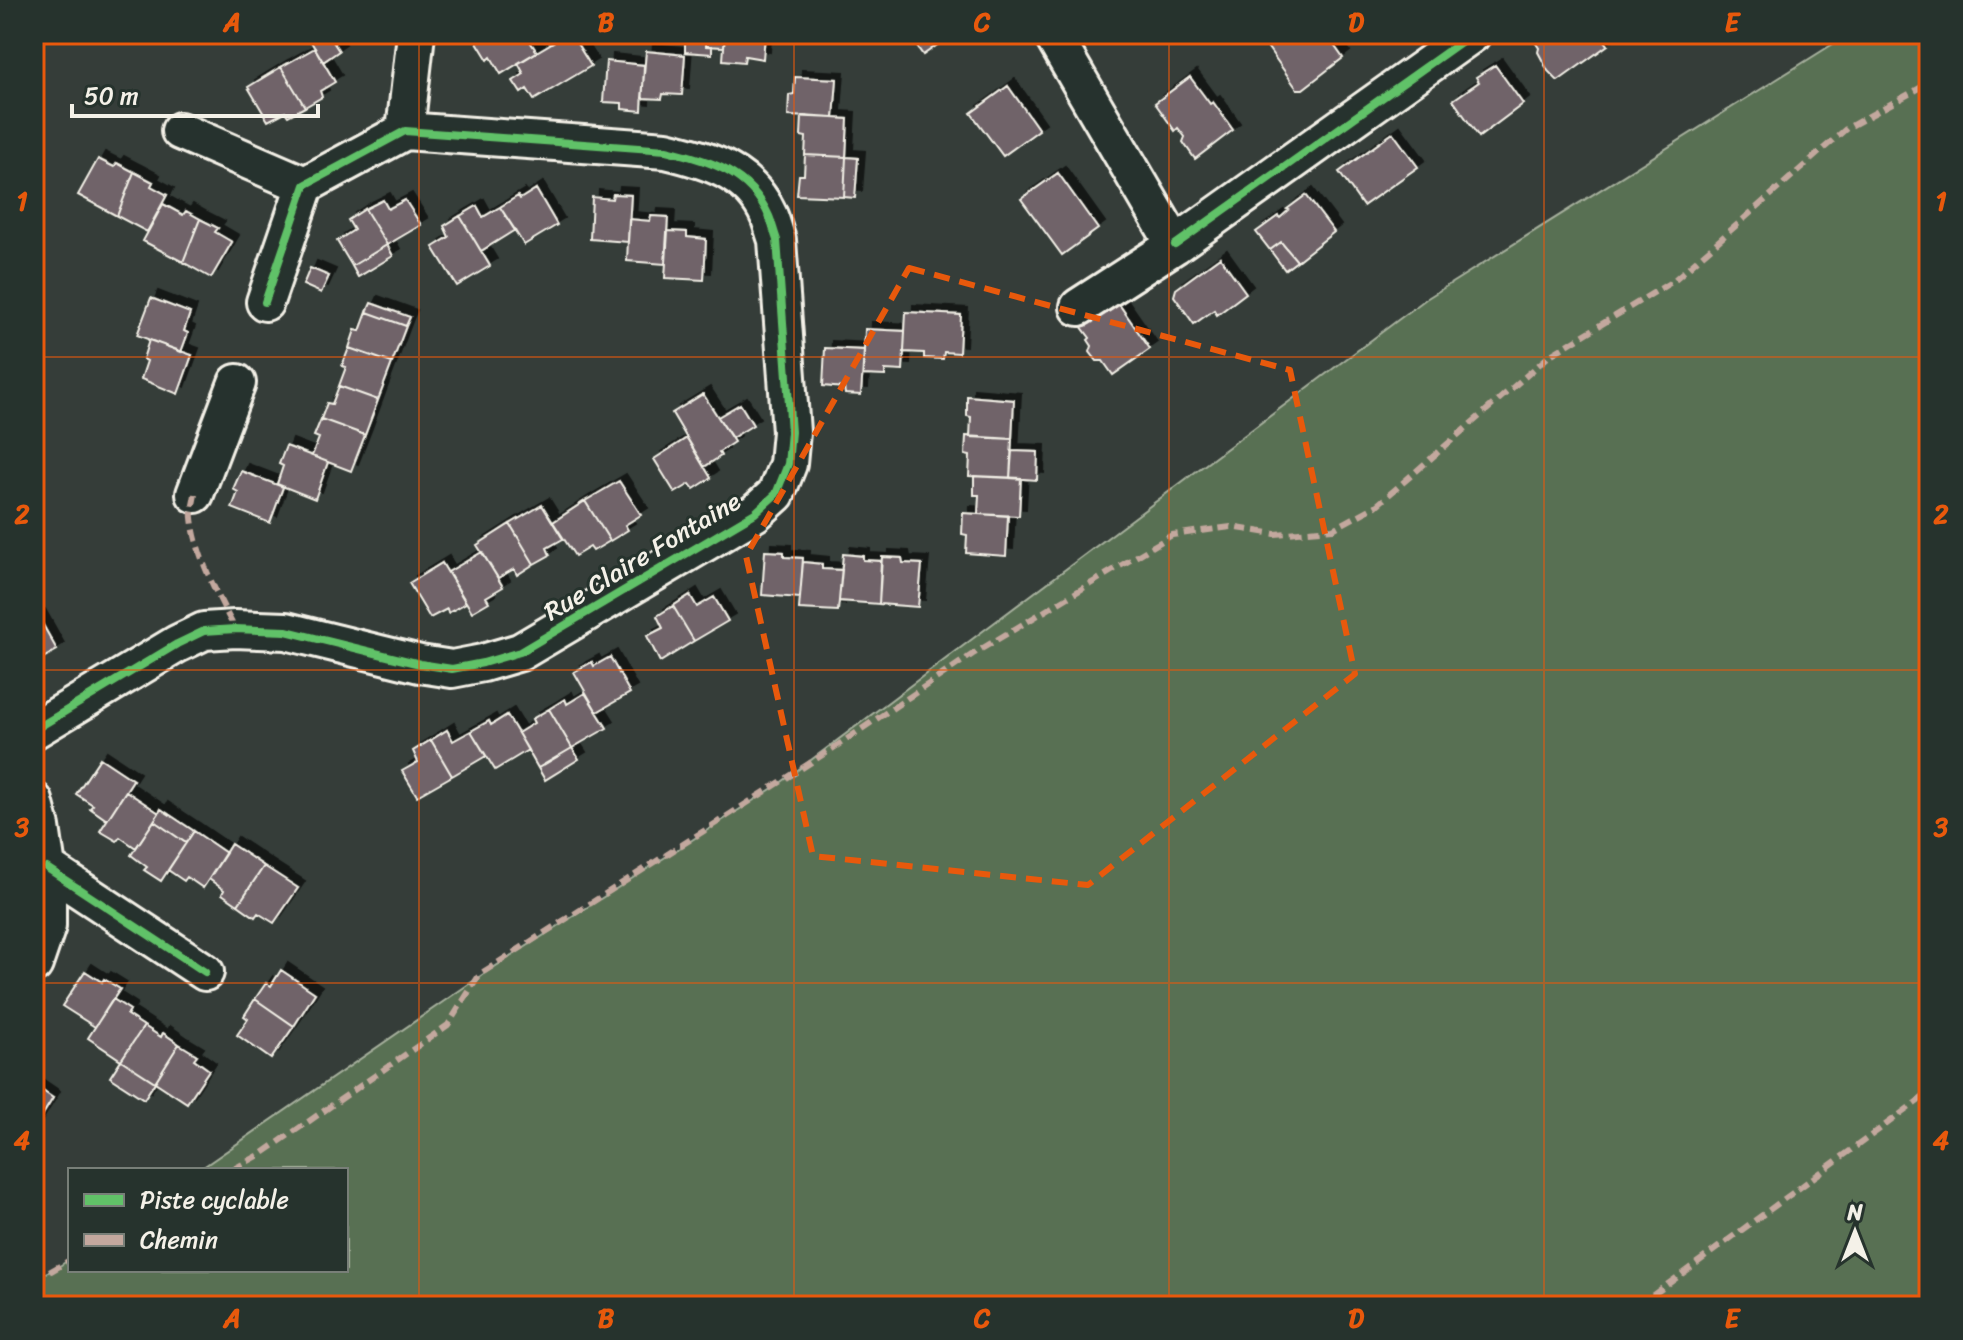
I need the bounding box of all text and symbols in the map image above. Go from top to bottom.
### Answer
text: A [222,0,241,45]
text: B [598,0,615,45]
text: C [973,0,991,45]
text: D [1348,0,1364,45]
text: E [1725,0,1742,45]
scale bar [72,68,318,118]
text: 50 m [84,75,139,117]
text: 1 [16,178,28,224]
text: 1 [1935,178,1947,224]
street label: Rue Claire Fontaine [534,478,750,633]
text: 2 [13,491,30,537]
text: 2 [1932,491,1949,537]
text: 3 [14,804,30,850]
text: 3 [1933,804,1949,850]
text: 4 [14,1117,30,1163]
text: 4 [1933,1117,1949,1163]
legend [68,1168,348,1272]
text: Piste cyclable [140,1179,289,1221]
north arrow [1815,1192,1895,1272]
text: N [1846,1193,1863,1232]
text: Chemin [140,1219,218,1261]
text: A [222,1295,241,1340]
text: B [598,1295,615,1340]
text: C [973,1295,991,1340]
text: D [1348,1295,1364,1340]
text: E [1725,1295,1742,1340]

